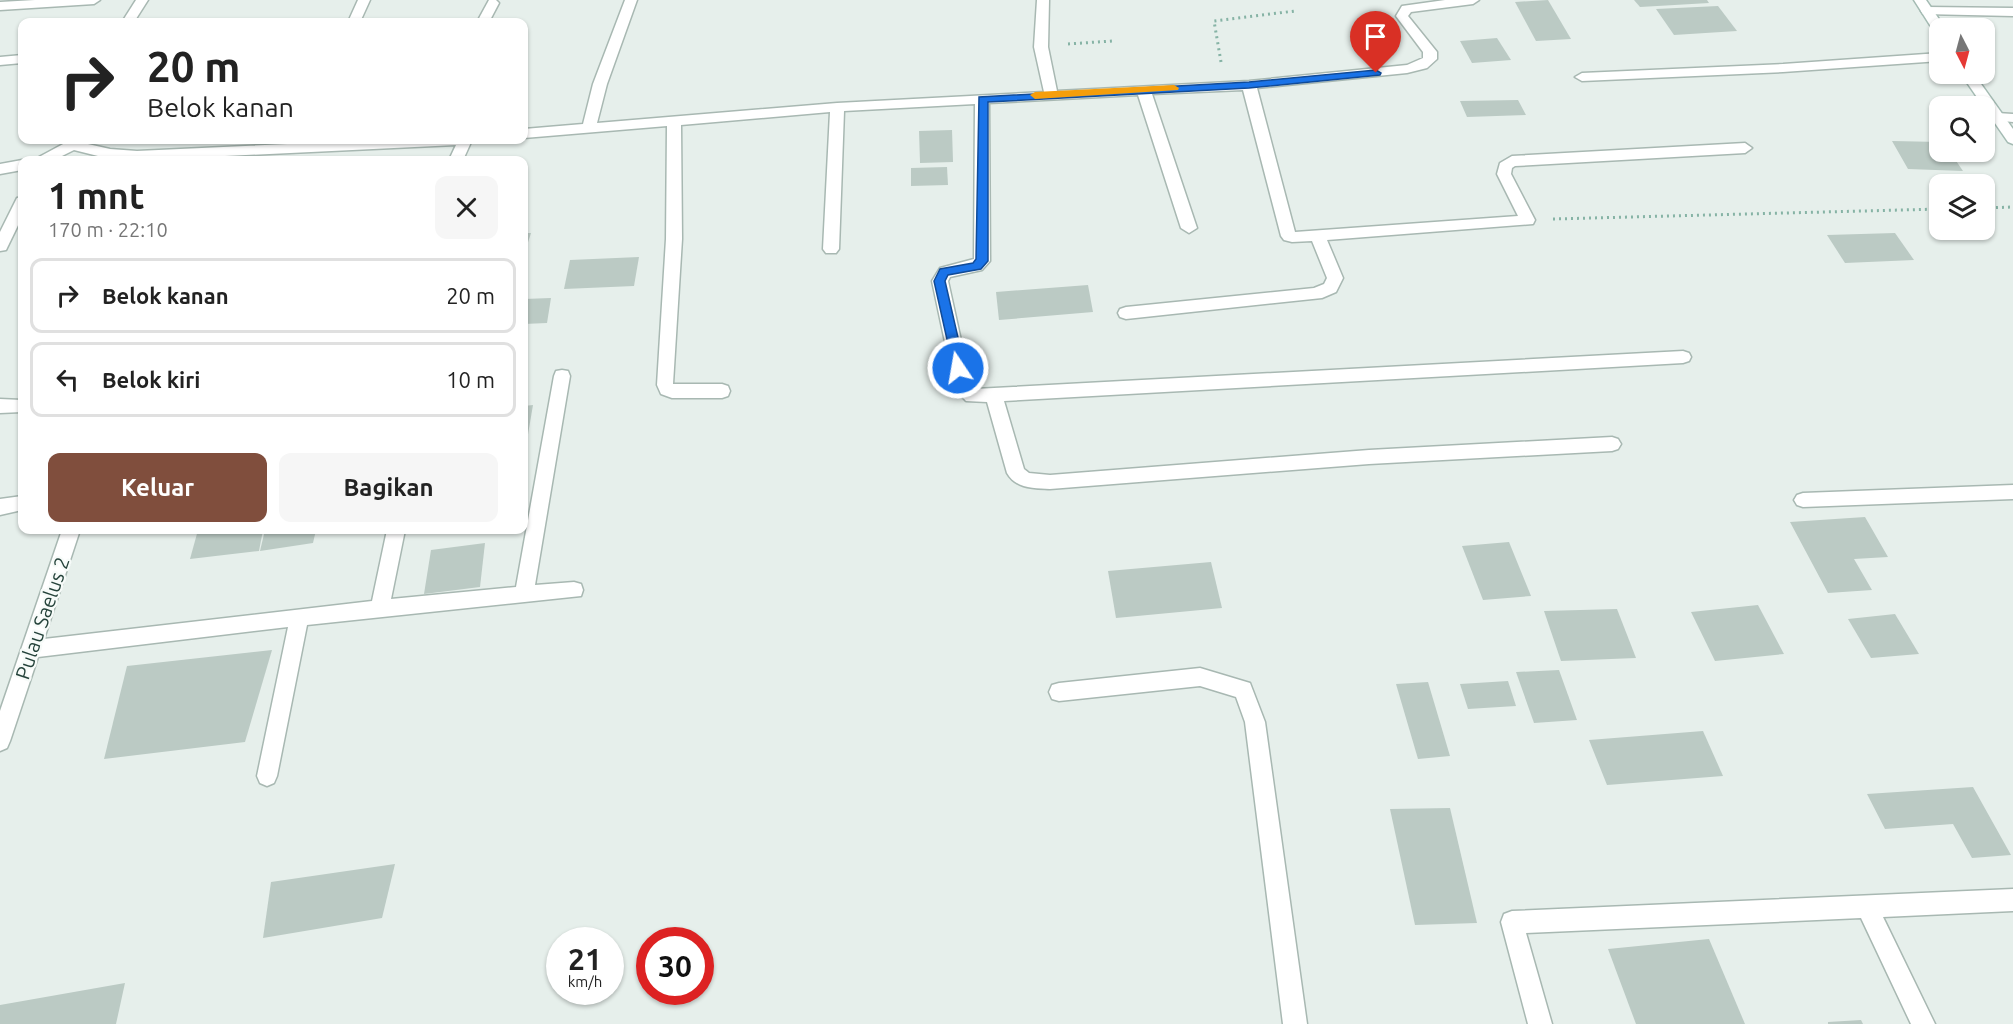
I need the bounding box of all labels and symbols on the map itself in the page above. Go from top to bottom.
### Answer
pin [1350,11,1401,73]
north arrow [1929,18,1995,84]
position arrow [926,336,990,400]
street label: Pulau Saelus 2 [10,554,74,682]
speed limit sign: 30 [636,927,714,1005]

